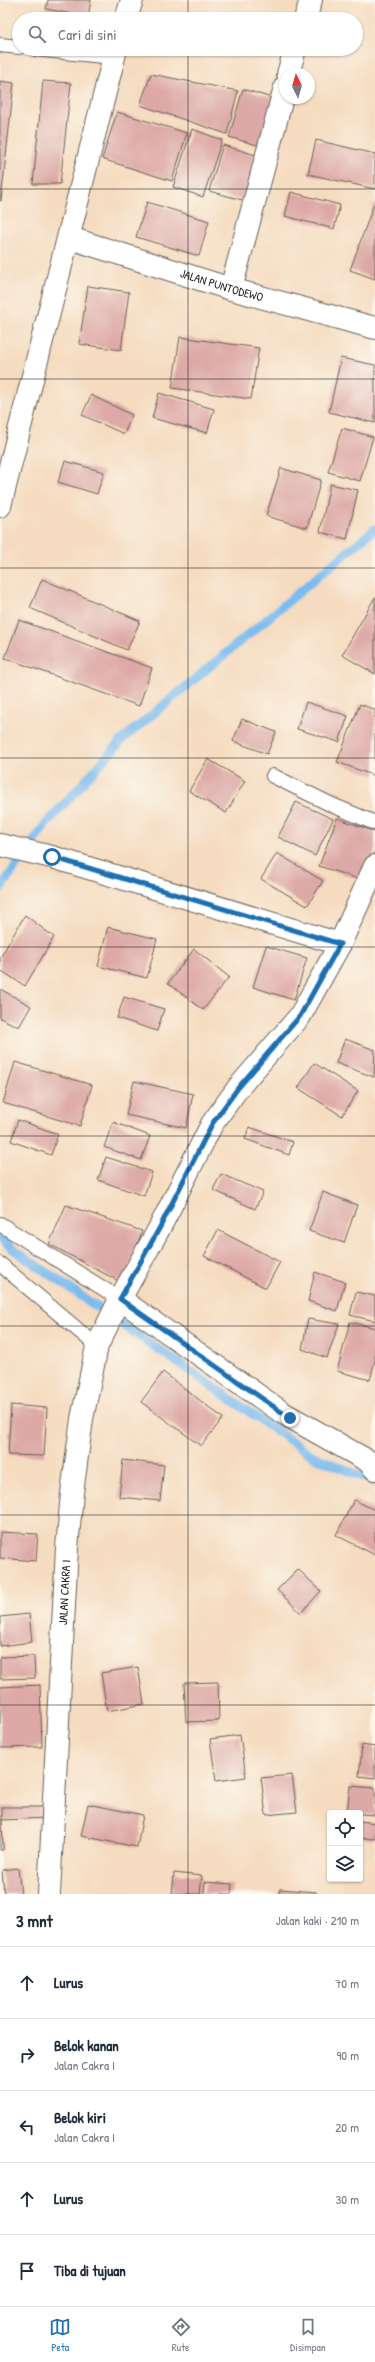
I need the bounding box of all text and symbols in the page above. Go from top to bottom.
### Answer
search box [12,12,363,56]
icon: search [26,23,48,45]
text: Cari di sini [58,24,117,45]
north arrow [279,68,315,104]
street label: JALAN PUNTODEWO [178,264,266,305]
route start [43,848,61,866]
route end [281,1409,299,1427]
street label: JALAN CAKRA I [54,1559,74,1625]
map controls [327,1810,363,1882]
button: locate [327,1810,363,1846]
button: layers [327,1846,363,1882]
text: 3 mnt [16,1909,53,1932]
text: Jalan kaki · 210 m [276,1911,359,1929]
icon: ahead [16,1972,38,1994]
text: Lurus [54,1972,83,1993]
text: 70 m [335,1974,359,1992]
text: Belok kanan [54,2035,119,2056]
icon: right [16,2044,38,2066]
text: 90 m [337,2046,359,2064]
text: Jalan Cakra I [54,2056,115,2074]
text: Belok kiri [54,2107,106,2128]
icon: left [16,2116,38,2138]
text: 20 m [335,2118,359,2136]
text: Jalan Cakra I [54,2128,115,2146]
icon: ahead [16,2188,38,2210]
text: Lurus [54,2188,83,2209]
text: 30 m [336,2190,359,2208]
icon: arrive [16,2260,38,2282]
text: Tiba di tujuan [54,2260,126,2281]
tab: Peta [49,2316,71,2354]
tab: Rute [170,2316,192,2354]
tab: Disimpan [290,2316,326,2354]

